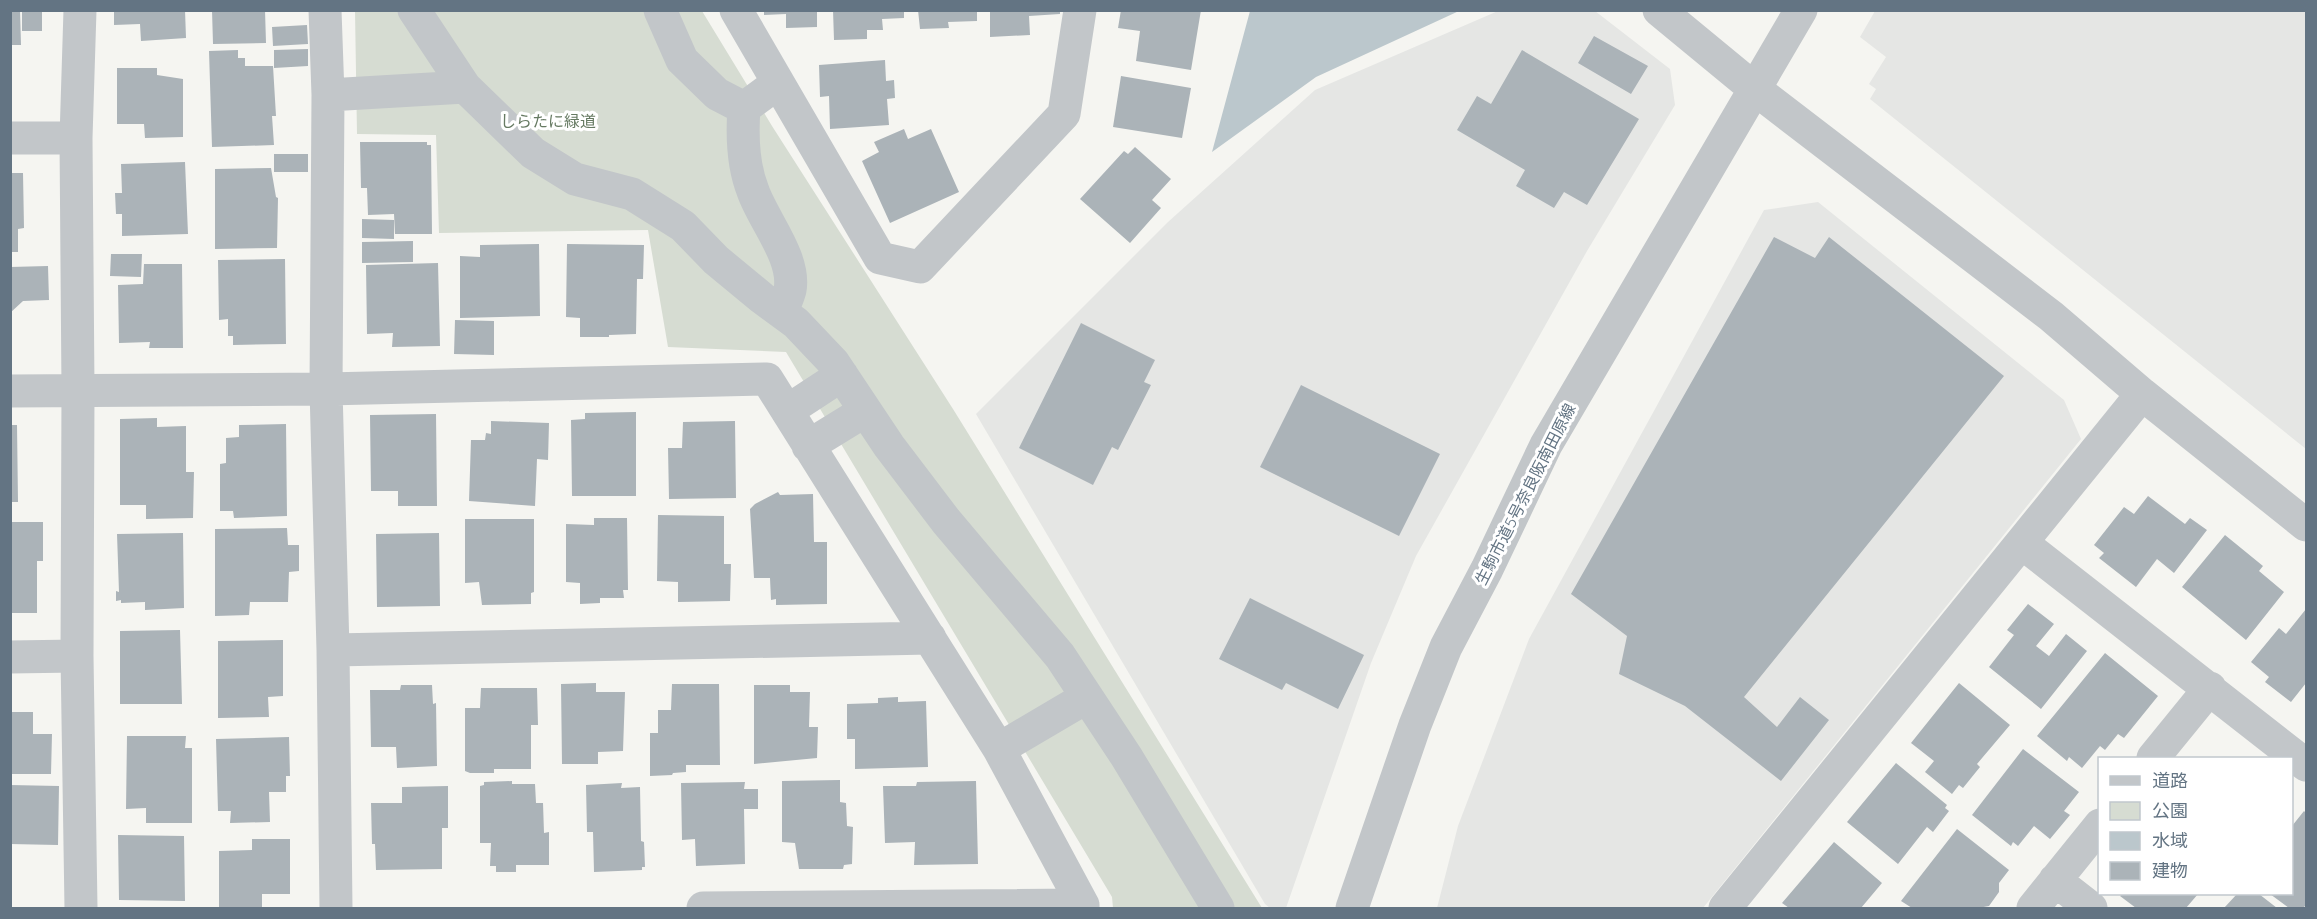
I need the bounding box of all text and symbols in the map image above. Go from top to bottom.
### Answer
park label: しらたに緑道 [500,111,596,131]
street label: 生駒市道5号奈良阪南田原線 [1471,400,1579,588]
legend [2098,757,2293,895]
text: 道路 [2152,769,2188,792]
text: 公園 [2152,799,2188,822]
text: 水域 [2152,829,2188,852]
text: 建物 [2152,859,2188,882]

